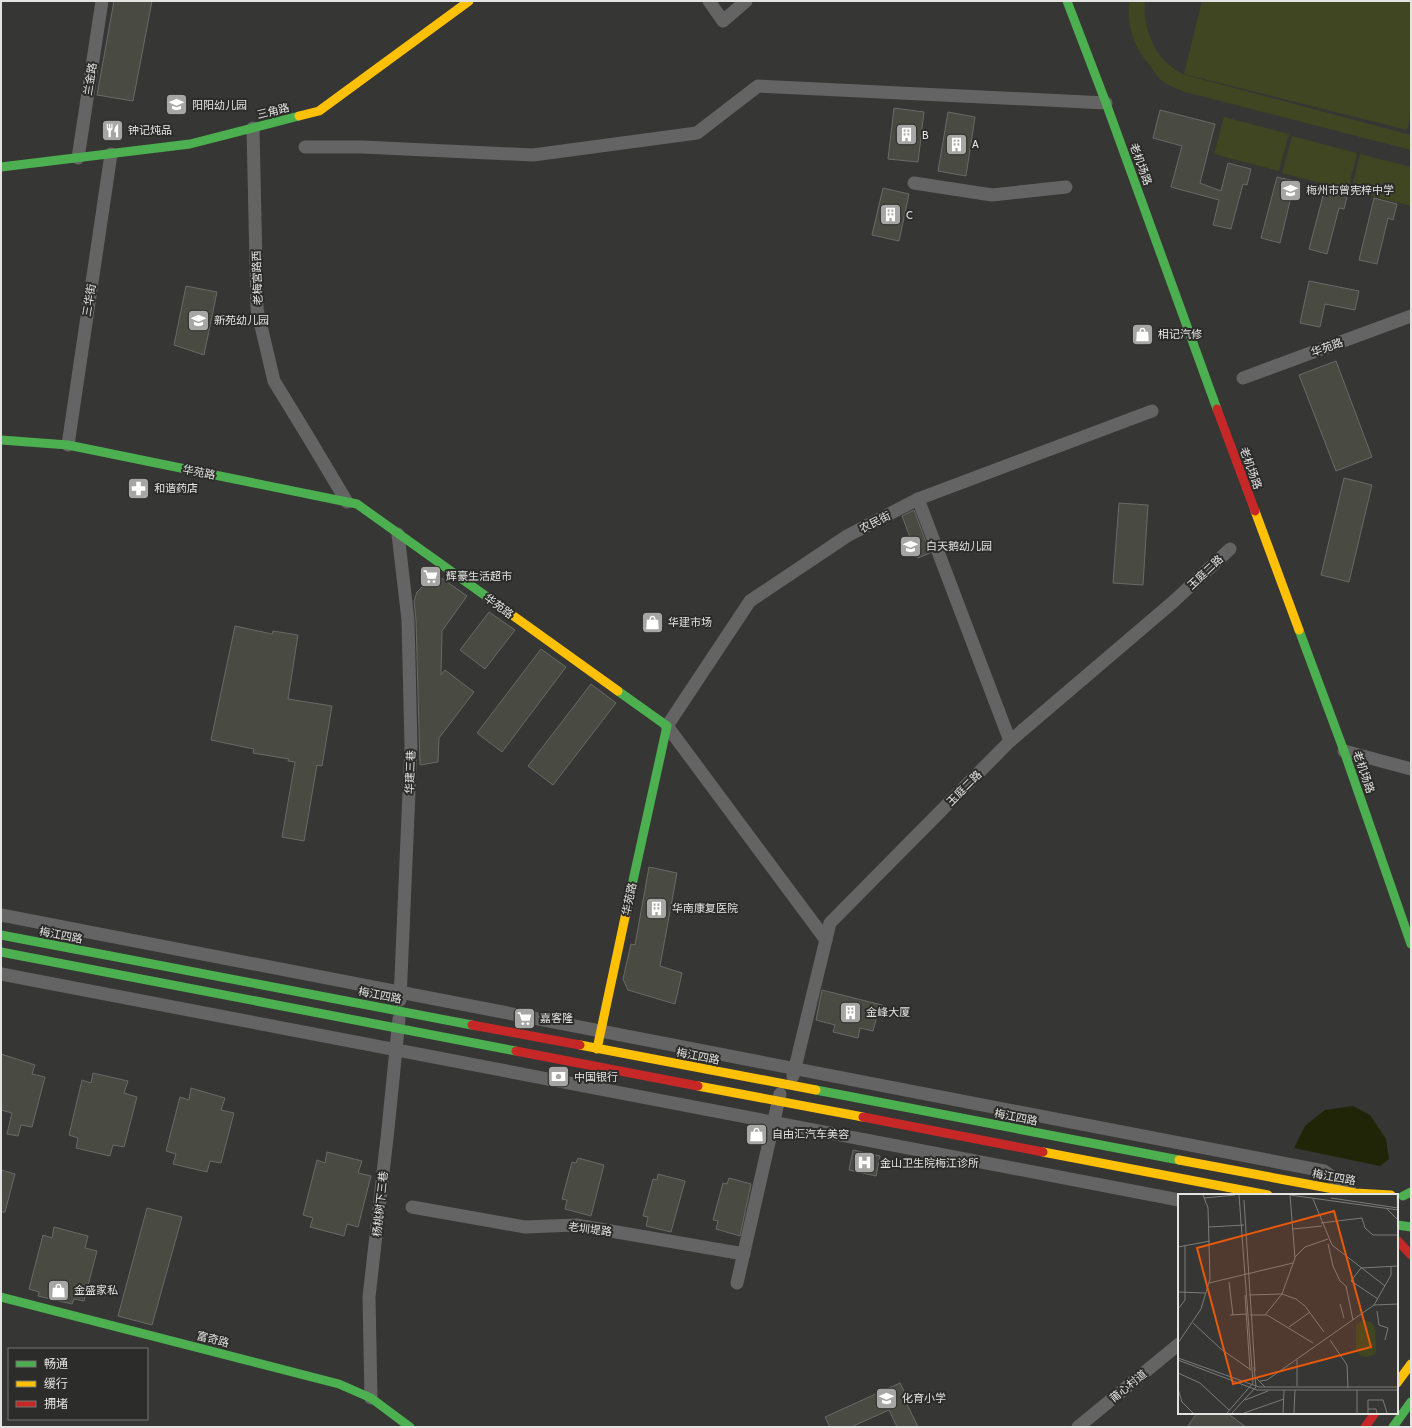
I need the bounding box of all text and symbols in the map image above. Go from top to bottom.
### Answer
street label: 兰金路 [81,62,99,96]
school or university icon: 阳阳幼儿园 [163,92,189,118]
place label: 阳阳幼儿园 [192,98,247,112]
street label: 三角路 [255,100,291,122]
restaurant icon: 钟记炖品 [99,117,125,143]
building icon: B [893,122,919,148]
place label: 钟记炖品 [128,123,172,137]
place label: B [922,128,929,142]
building icon: A [944,131,970,157]
place label: A [972,137,979,151]
street label: 老机场路 [1127,141,1155,187]
school or university icon: 梅州市曾宪梓中学 [1278,177,1304,203]
place label: 梅州市曾宪梓中学 [1306,183,1394,197]
building icon: C [878,202,904,228]
place label: C [906,208,913,222]
street label: 老梅宮路西 [249,250,265,306]
street label: 三华街 [80,283,98,317]
school or university icon: 新苑幼儿园 [186,307,212,333]
place label: 新苑幼儿园 [214,313,269,327]
shop icon: 相记汽修 [1129,321,1155,347]
place label: 相记汽修 [1158,327,1202,341]
street label: 华苑路 [1309,335,1345,359]
street label: 老机场路 [1237,445,1265,491]
street label: 华苑路 [181,462,217,482]
pharmacy icon: 和谐药店 [125,475,151,501]
place label: 和谐药店 [154,481,198,495]
street label: 农民街 [857,508,893,536]
school or university icon: 白天鹅幼儿园 [897,533,923,559]
place label: 白天鹅幼儿园 [926,539,992,553]
street label: 玉庭二路 [1184,552,1226,592]
supermarket icon: 辉豪生活超市 [417,563,443,589]
place label: 辉豪生活超市 [446,569,512,583]
street label: 华苑路 [482,591,516,621]
shop icon: 华建市场 [639,609,665,635]
place label: 华建市场 [668,615,712,629]
street label: 老机场路 [1350,749,1378,795]
street label: 华建三巷 [402,750,418,794]
street label: 玉庭二路 [943,767,985,809]
street label: 华苑路 [619,881,639,917]
building icon: 华南康复医院 [643,895,669,921]
place label: 华南康复医院 [672,901,738,915]
street label: 梅江四路 [38,924,84,946]
street label: 梅江四路 [357,984,403,1006]
building icon: 金峰大厦 [838,999,864,1025]
supermarket icon: 嘉客隆 [512,1005,538,1031]
place label: 金峰大厦 [866,1005,910,1019]
place label: 嘉客隆 [540,1011,573,1025]
street label: 梅江四路 [675,1045,721,1067]
bank icon: 中国银行 [545,1064,571,1090]
place label: 中国银行 [574,1070,618,1084]
street label: 梅江四路 [993,1106,1039,1128]
shop icon: 自由汇汽车美容 [743,1121,769,1147]
place label: 自由汇汽车美容 [772,1127,849,1141]
hospital icon: 金山卫生院梅江诊所 [851,1150,877,1176]
place label: 金山卫生院梅江诊所 [880,1156,979,1170]
street label: 梅江四路 [1311,1166,1357,1188]
street label: 杨桃树下三巷 [370,1170,390,1238]
inset map [1178,1194,1398,1414]
street label: 老圳堤路 [567,1219,613,1239]
shop icon: 金盛家私 [46,1277,72,1303]
place label: 金盛家私 [74,1283,118,1297]
street label: 富奇路 [195,1328,231,1350]
legend [8,1348,148,1420]
text: 畅通 [44,1356,68,1371]
street label: 莆心村道 [1106,1367,1150,1405]
text: 缓行 [44,1376,68,1391]
school or university icon: 化育小学 [873,1385,899,1411]
place label: 化育小学 [902,1391,946,1405]
text: 拥堵 [44,1396,68,1411]

